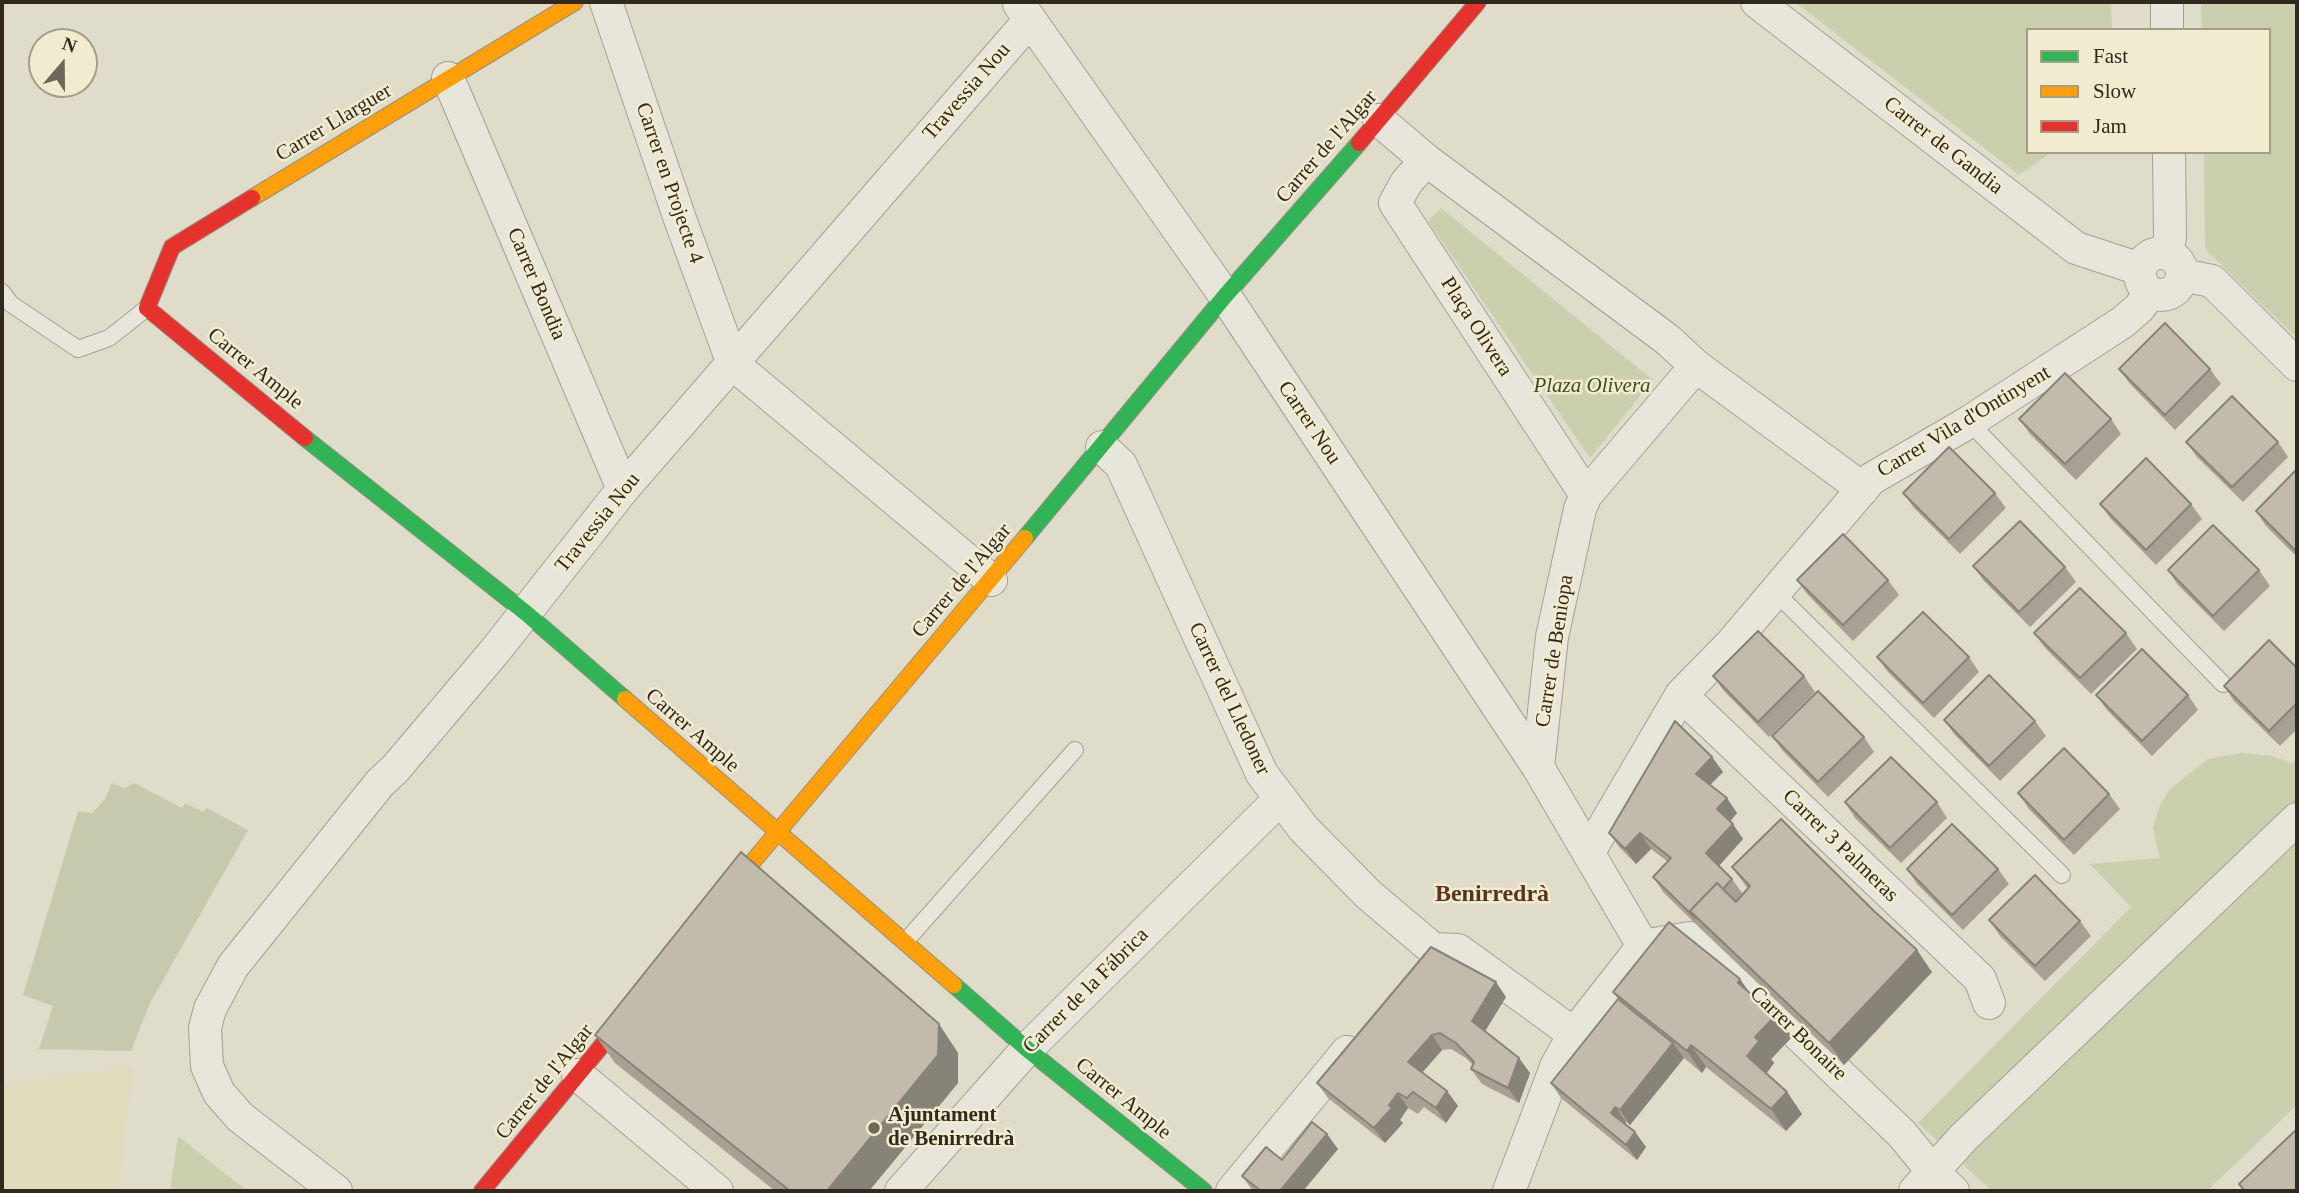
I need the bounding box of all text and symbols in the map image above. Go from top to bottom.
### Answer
north arrow [28,28,98,98]
legend [2026,28,2271,154]
text: N [60,32,80,57]
street label: Travessia Nou [918,38,1016,146]
text: Fast [2093,44,2128,68]
street label: Carrer Llarguer [271,79,397,167]
text: Slow [2093,79,2136,103]
street label: Carrer de l'Algar [1271,85,1383,209]
street label: Carrer de Gandia [1878,92,2008,200]
street label: Carrer en Projecte 4 [630,99,708,267]
text: Jam [2093,114,2127,138]
street label: Carrer Bondia [501,224,571,344]
street label: Plaça Olivera [1434,272,1518,382]
street label: Carrer Ample [202,323,308,415]
street label: Carrer Vila d'Ontinyent [1873,360,2055,484]
park label: Plaza Olivera [1533,373,1651,399]
street label: Carrer Nou [1272,377,1346,469]
street label: Travessia Nou [550,468,646,578]
street label: Carrer de l'Algar [907,519,1017,643]
street label: Carrer de Beniopa [1531,573,1579,729]
street label: Carrer del Lledoner [1183,619,1275,779]
street label: Carrer Ample [640,683,744,779]
street label: Carrer 3 Palmeras [1777,784,1903,908]
district label: Benirredrà [1435,881,1549,909]
street label: Carrer de la Fábrica [1018,923,1154,1059]
street label: Carrer Bonaire [1744,981,1852,1087]
street label: Carrer de l'Algar [491,1019,599,1145]
street label: Carrer Ample [1070,1053,1176,1145]
place label: Ajuntament de Benirredrà [888,1103,1014,1153]
marker: Ajuntament de Benirredrà [866,1120,882,1136]

